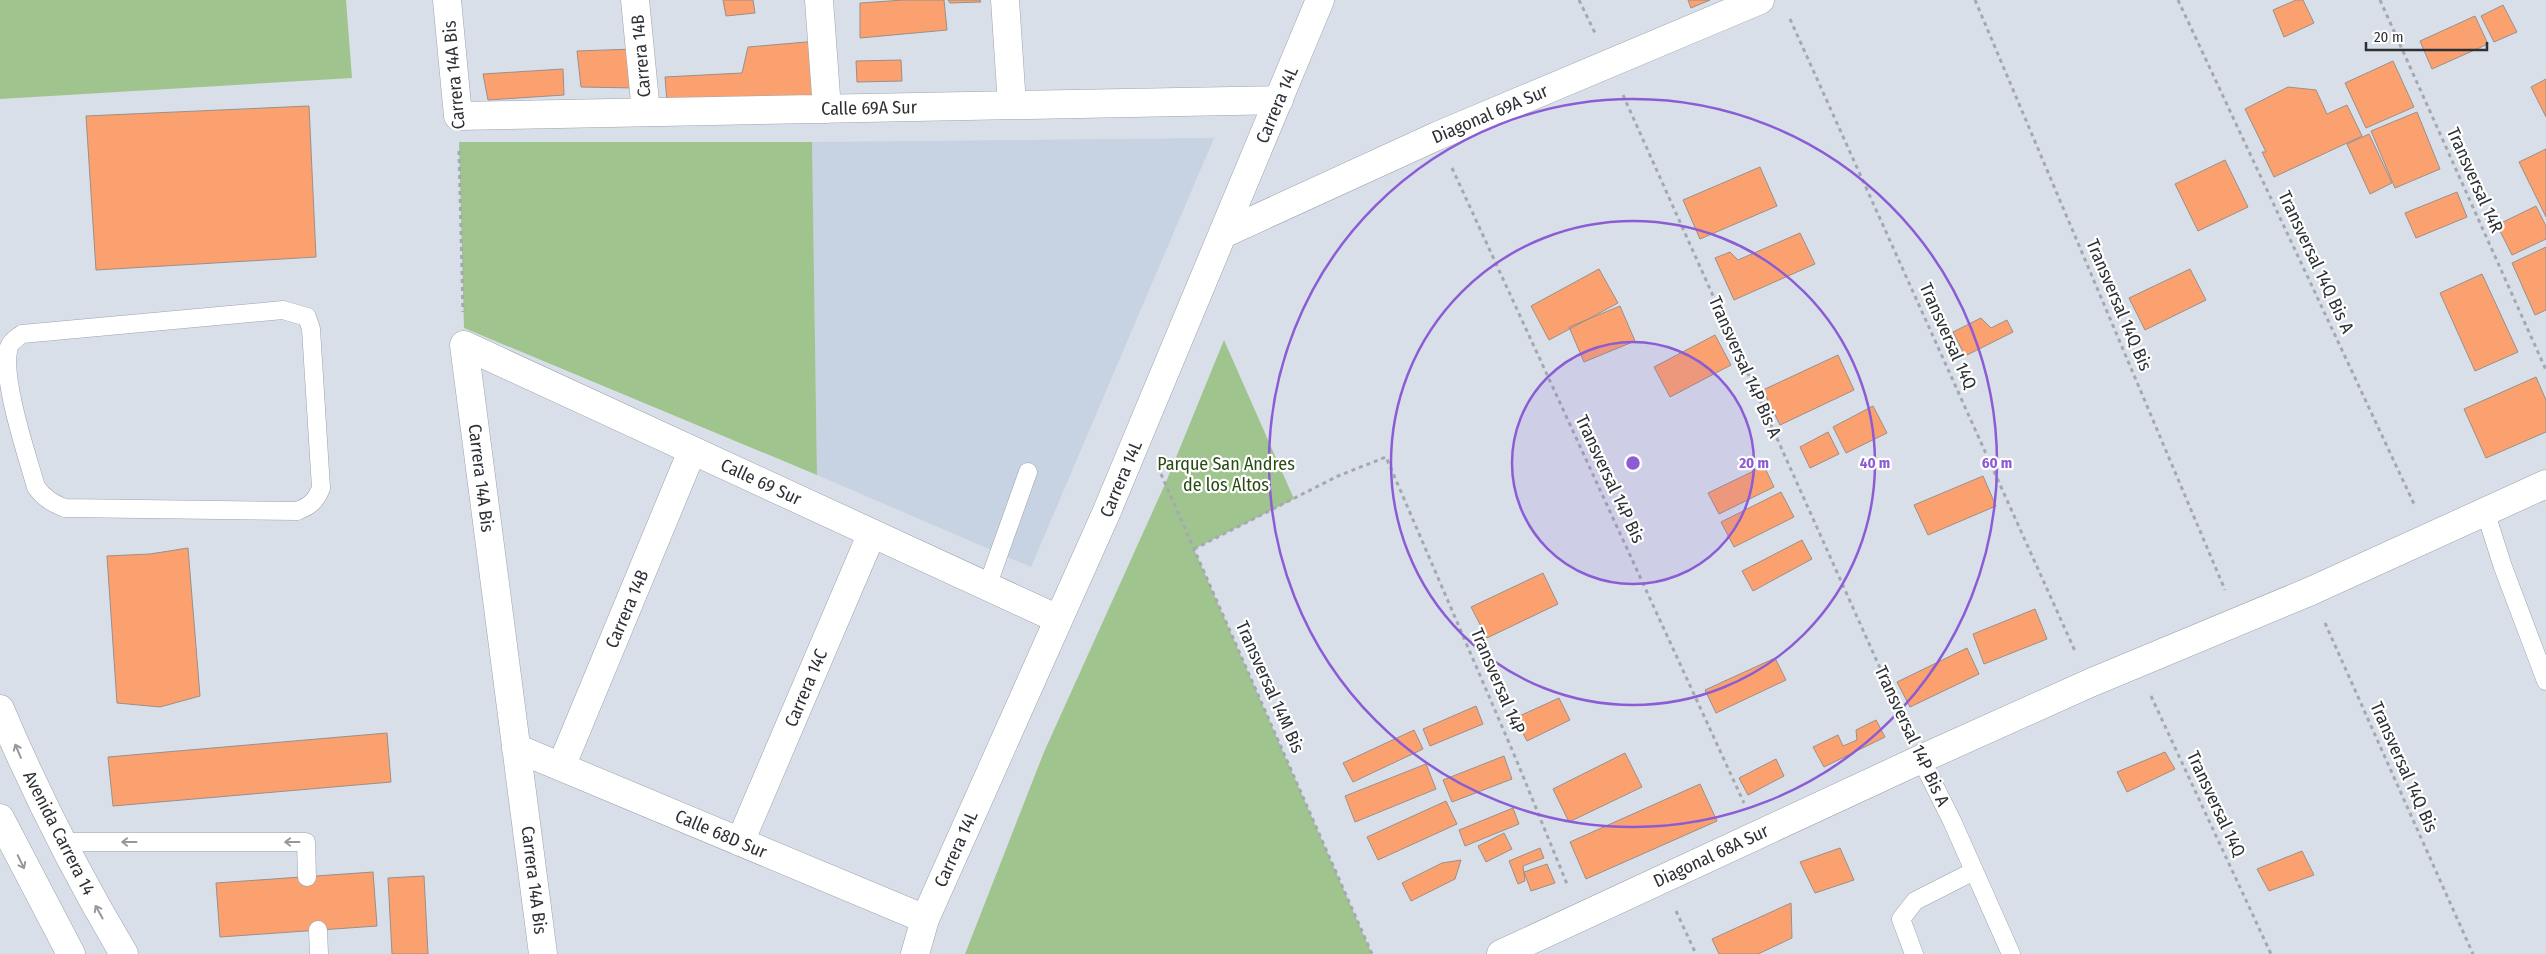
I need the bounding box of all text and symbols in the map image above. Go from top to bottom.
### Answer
street label: Carrera 14B [626,14,656,98]
street label: Carrera 14A Bis [438,19,470,130]
scale bar [2366,20,2487,52]
text: 20 m [2374,28,2404,46]
street label: Carrera 14L [1251,63,1303,147]
street label: Diagonal 69A Sur [1429,79,1552,148]
street label: Calle 69A Sur [821,96,918,120]
street label: Transversal 14R [2442,124,2508,236]
street label: Transversal 14Q Bis A [2273,187,2359,337]
street label: Transversal 14Q Bis [2081,236,2157,374]
street label: Transversal 14Q [1915,279,1981,393]
street label: Transversal 14P Bis A [1704,293,1786,442]
street label: Transversal 14P Bis [1571,411,1649,547]
street label: Carrera 14A Bis [463,423,499,534]
street label: Carrera 14L [1095,437,1147,521]
park label: Parque San Andres de los Altos [1157,453,1295,496]
street label: Calle 69 Sur [717,454,805,511]
centre of rings [1624,454,1642,472]
text: 20 m [1738,454,1769,472]
text: 40 m [1860,454,1890,472]
text: 60 m [1982,454,2012,472]
street label: Carrera 14B [601,566,653,652]
street label: Transversal 14M Bis [1231,618,1309,757]
street label: Transversal 14P [1466,625,1530,737]
street label: Carrera 14C [780,646,832,730]
street label: Transversal 14P Bis A [1870,662,1954,810]
street label: Transversal 14Q Bis [2365,698,2443,836]
one-way arrow [12,744,22,759]
street label: Transversal 14Q [2182,748,2250,860]
street label: Avenida Carrera 14 [18,767,100,899]
street label: Calle 68D Sur [672,805,771,863]
street label: Carrera 14L [929,807,983,891]
street label: Diagonal 68A Sur [1650,819,1773,892]
street label: Carrera 14A Bis [516,825,552,936]
one-way arrow [122,837,138,847]
one-way arrow [284,837,300,847]
one-way arrow [17,854,27,869]
one-way arrow [94,905,103,920]

